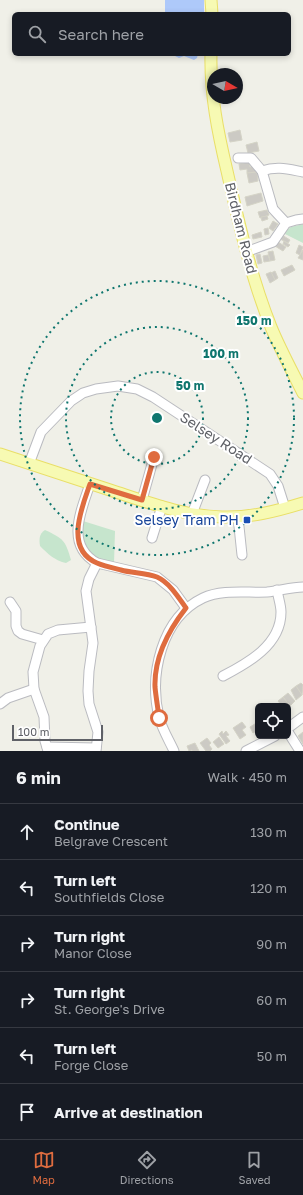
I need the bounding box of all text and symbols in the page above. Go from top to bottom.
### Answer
search box [12,12,291,56]
icon: search [26,23,48,45]
text: Search here [58,25,144,43]
north arrow [207,68,243,104]
street label: Birdham Road [222,180,261,275]
text: 150 m [237,313,271,328]
text: 100 m [203,346,239,361]
text: 50 m [176,378,204,393]
street label: Selsey Road [177,408,255,467]
centre of rings [150,411,164,425]
route end [145,448,163,466]
place label: Selsey Tram PH [134,511,239,528]
marker: Selsey Tram PH [242,515,252,525]
map controls [255,703,291,739]
button: locate [255,703,291,739]
route start [150,709,168,727]
scale bar [12,723,103,742]
text: 100 m [18,725,49,738]
text: 6 min [16,767,61,788]
text: Walk · 450 m [208,769,287,785]
text: Continue [54,815,120,833]
icon: ahead [16,821,38,843]
text: 130 m [250,824,287,840]
text: Belgrave Crescent [54,833,168,849]
text: Turn left [54,871,116,889]
icon: left [16,877,38,899]
text: 120 m [250,880,287,896]
text: Southfields Close [54,889,164,905]
text: Turn right [54,927,125,945]
icon: right [16,933,38,955]
text: 90 m [256,936,287,952]
text: Manor Close [54,945,132,961]
text: Turn right [54,983,125,1001]
icon: right [16,989,38,1011]
text: 60 m [256,992,287,1008]
text: St. George's Drive [54,1001,165,1017]
text: Turn left [54,1039,116,1057]
icon: left [16,1045,38,1067]
text: 50 m [257,1048,287,1064]
text: Forge Close [54,1057,128,1073]
icon: arrive [16,1101,38,1123]
text: Arrive at destination [54,1103,203,1121]
tab: Map [32,1149,55,1186]
tab: Directions [120,1149,174,1186]
tab: Saved [238,1149,271,1186]

